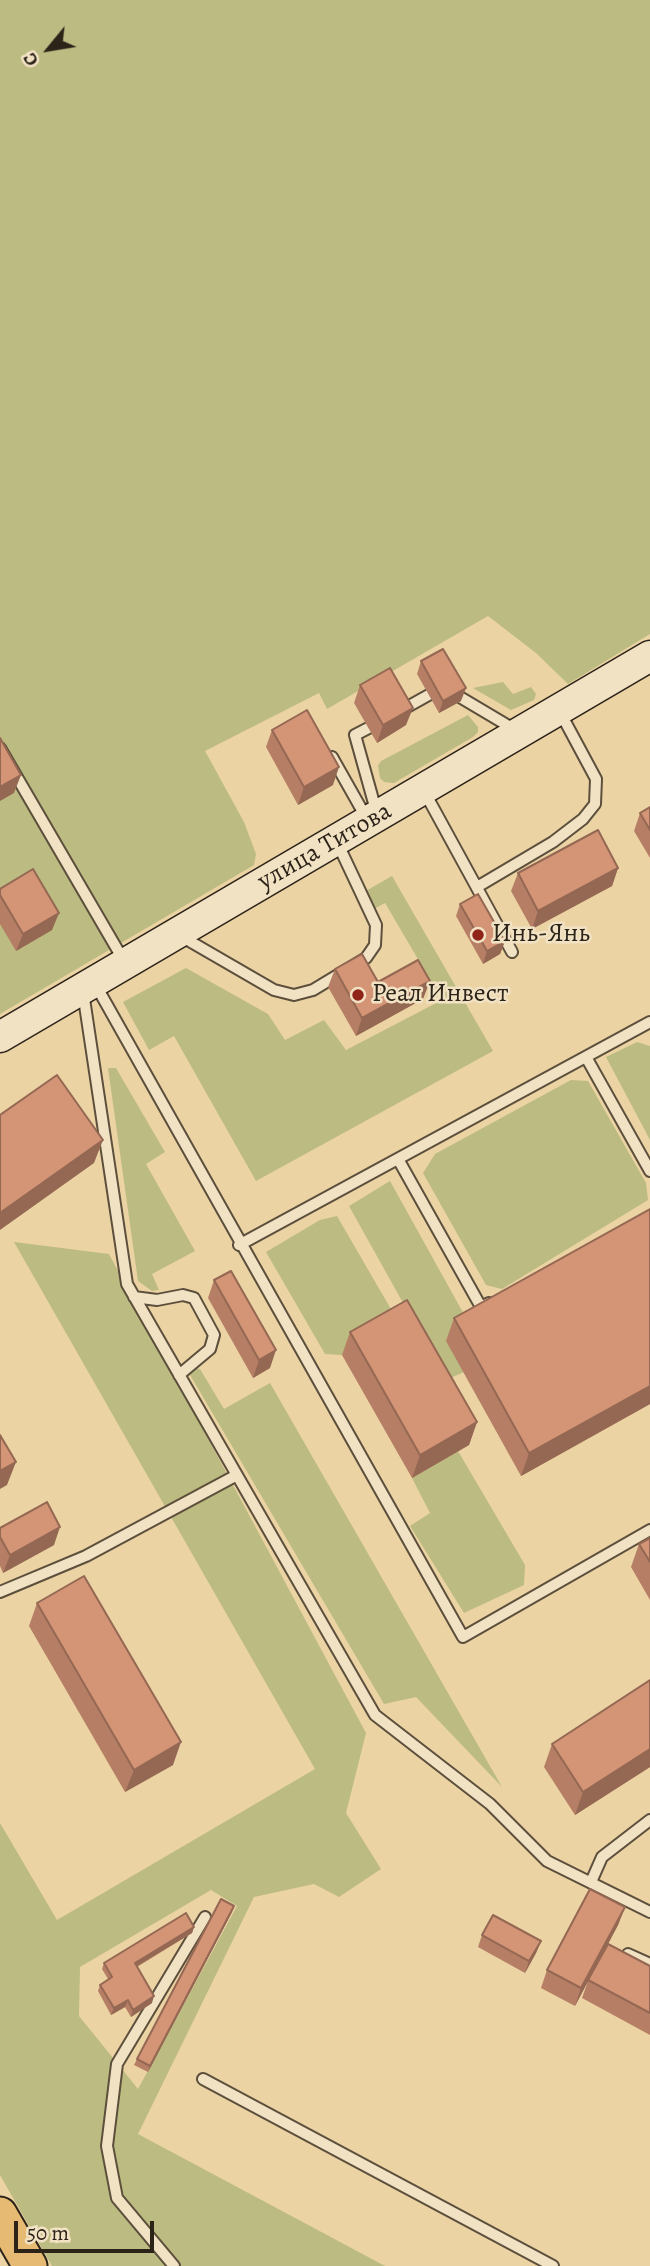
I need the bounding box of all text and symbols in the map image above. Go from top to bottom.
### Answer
north arrow [14,14,84,84]
text: С [17,48,45,71]
street label: улица Титова [253,796,397,898]
place label: Инь-Янь [492,919,590,951]
marker: Инь-Янь [470,927,486,943]
place label: Реал Инвест [372,979,509,1011]
marker: Реал Инвест [350,987,366,1003]
scale bar [18,2206,158,2250]
text: 50 m [27,2219,69,2247]

